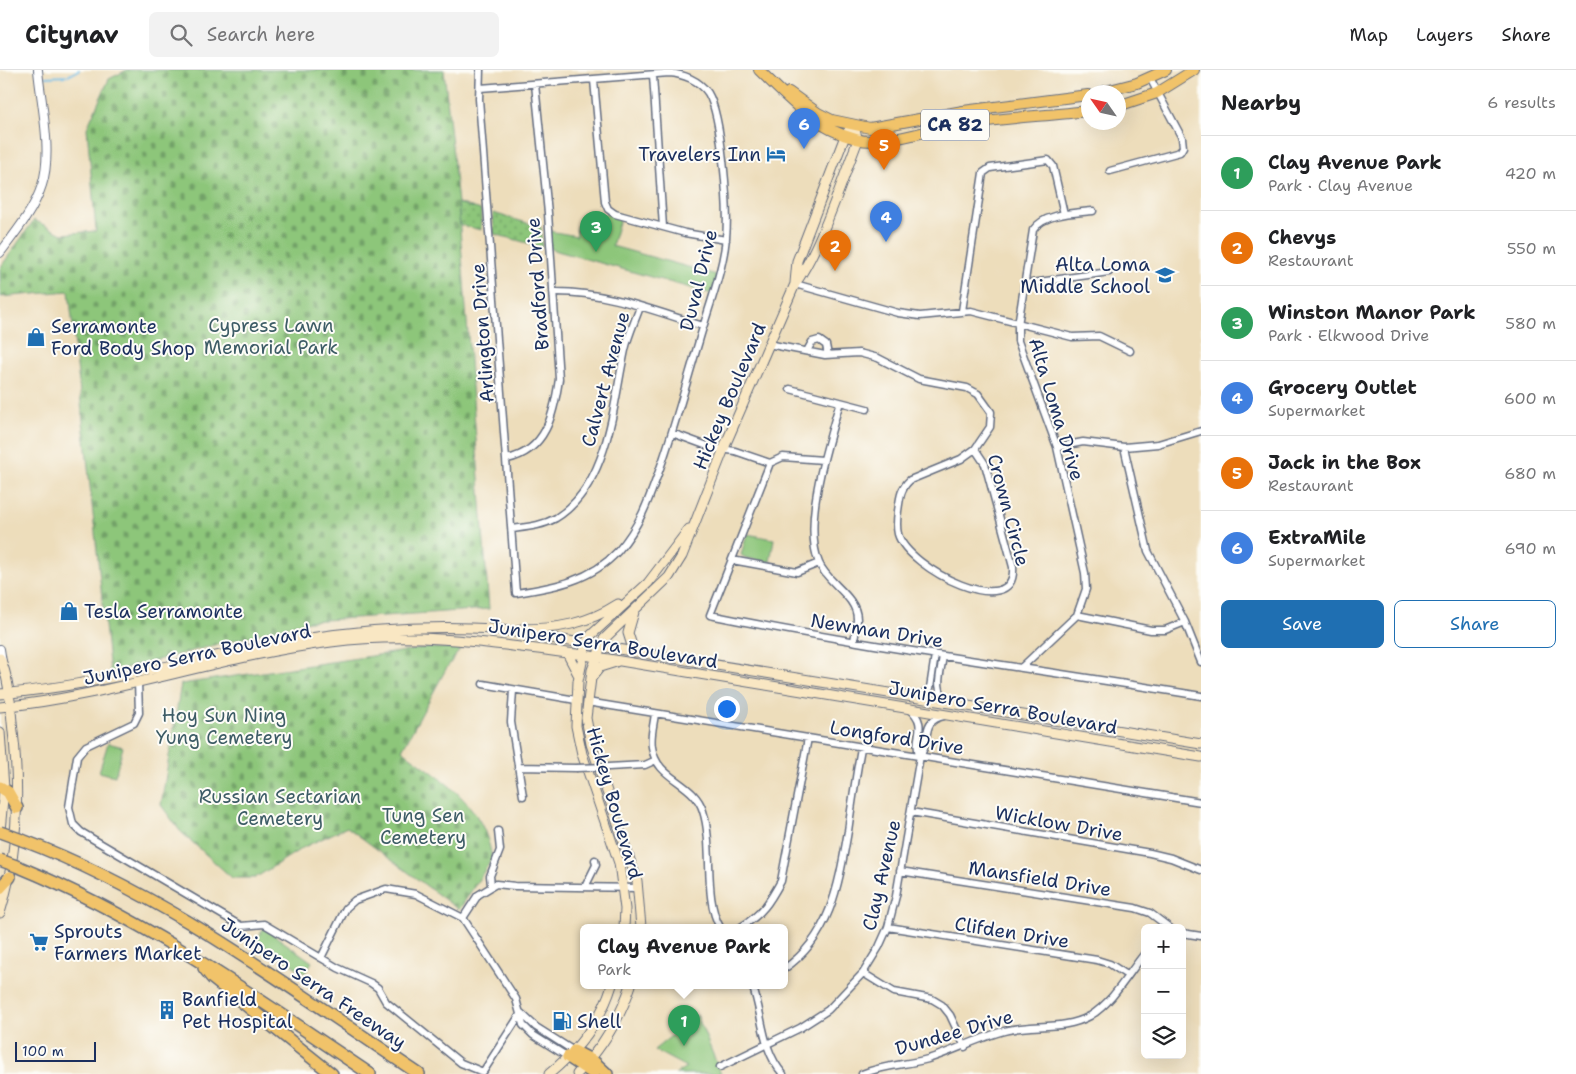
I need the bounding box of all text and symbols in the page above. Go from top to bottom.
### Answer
search box [149,12,499,57]
text: Citynav [25,19,119,51]
icon: search [167,21,195,49]
text: Search here [207,22,315,47]
text: Map [1350,23,1388,47]
text: Layers [1416,23,1473,47]
text: Share [1501,23,1551,47]
north arrow [1081,85,1126,130]
text: Nearby [1221,89,1301,117]
text: 6 results [1487,92,1556,113]
pin: 6 [788,108,820,149]
road number: CA 82 [921,110,989,140]
pin: 5 [868,129,900,170]
place label: Travelers Inn [638,142,761,167]
hotel icon: Travelers Inn [765,143,787,165]
text: Clay Avenue Park [1268,150,1442,175]
text: 1 [1233,163,1241,184]
text: 420 m [1505,163,1556,184]
text: Park · Clay Avenue [1268,175,1413,196]
pin: 4 [870,201,902,242]
pin: 3 [580,211,612,252]
street label: Bradford Drive [520,217,555,351]
text: Chevys [1268,225,1336,250]
street label: Duval Drive [674,227,723,334]
pin: 2 [819,230,851,271]
text: 2 [1231,238,1243,259]
text: 550 m [1507,238,1556,259]
text: Restaurant [1268,250,1354,271]
place label: Alta Loma Middle School [1020,252,1150,299]
street label: Arlington Drive [465,262,500,403]
school or university icon: Alta Loma Middle School [1154,264,1176,286]
text: Winston Manor Park [1268,300,1476,325]
street label: Calvert Avenue [575,309,636,449]
park label: Cypress Lawn Memorial Park [204,313,338,360]
text: 3 [1231,313,1243,334]
text: 580 m [1505,313,1556,334]
place label: Serramonte Ford Body Shop [51,314,195,361]
street label: Hickey Boulevard [687,319,772,474]
text: Park · Elkwood Drive [1268,325,1429,346]
shop icon: Serramonte Ford Body Shop [25,326,47,348]
street label: Alta Loma Drive [1023,335,1090,484]
text: Grocery Outlet [1268,375,1417,400]
text: 4 [1231,388,1243,409]
text: 600 m [1504,388,1556,409]
text: Supermarket [1268,400,1365,421]
text: Jack in the Box [1268,450,1421,475]
street label: Crown Circle [982,451,1035,569]
text: 5 [1232,463,1242,484]
text: 680 m [1504,463,1556,484]
text: Restaurant [1268,475,1354,496]
text: ExtraMile [1268,525,1366,550]
text: 6 [1231,538,1243,559]
text: 690 m [1505,538,1556,559]
text: Supermarket [1268,550,1365,571]
place label: Tesla Serramonte [84,599,243,624]
shop icon: Tesla Serramonte [58,600,80,622]
button: Save [1221,600,1384,648]
button: Share [1394,600,1556,648]
street label: Newman Drive [809,608,945,653]
street label: Junipero Serra Boulevard [486,613,720,674]
street label: Junipero Serra Boulevard [81,618,313,691]
street label: Junipero Serra Boulevard [886,675,1119,740]
your location [714,696,740,722]
park label: Hoy Sun Ning Yung Cemetery [156,703,292,750]
street label: Longford Drive [828,715,966,760]
street label: Hickey Boulevard [581,724,648,882]
park label: Russian Sectarian Cemetery [199,784,361,831]
street label: Wicklow Drive [993,800,1125,847]
park label: Tung Sen Cemetery [380,803,466,850]
street label: Clay Avenue [857,817,906,933]
street label: Mansfield Drive [967,855,1113,902]
street label: Clifden Drive [953,911,1071,954]
street label: Junipero Serra Freeway [216,912,411,1055]
place label: Sprouts Farmers Market [54,919,201,966]
popup [580,924,788,989]
map controls [1141,924,1186,1059]
button: + [1141,924,1186,969]
supermarket icon: Sprouts Farmers Market [28,931,50,953]
text: Clay Avenue Park [597,934,771,959]
text: Park [597,959,632,980]
button: − [1141,969,1186,1014]
place label: Banfield Pet Hospital [182,987,293,1034]
building icon: Banfield Pet Hospital [156,999,178,1021]
street label: Dundee Drive [892,1004,1016,1061]
pin: 1 [668,1005,700,1046]
place label: Shell [577,1009,621,1034]
fuel station icon: Shell [551,1010,573,1032]
button: layers [1141,1014,1186,1059]
scale bar [15,1039,96,1062]
text: 100 m [22,1042,64,1060]

